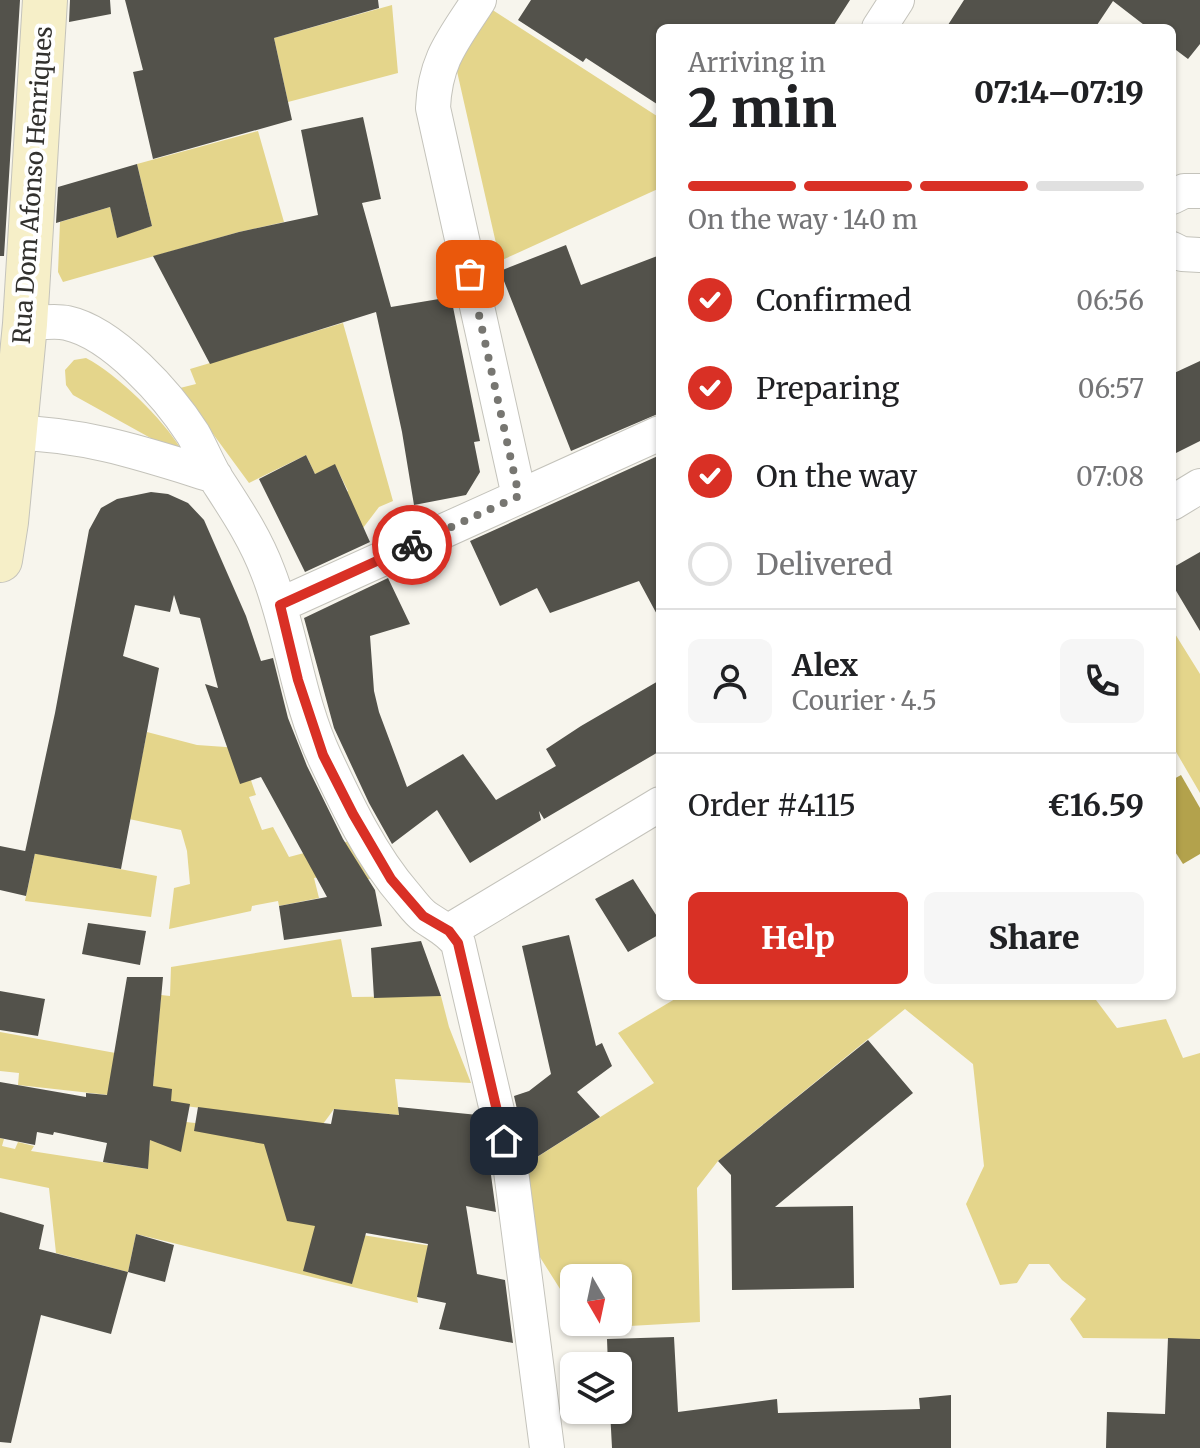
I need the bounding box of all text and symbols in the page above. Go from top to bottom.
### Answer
street label: Rua Dom Afonso Henriques [6,25,59,345]
text: Arriving in [688,46,826,79]
text: 07:14–07:19 [974,73,1144,111]
text: 2 min [688,76,837,141]
text: On the way · 140 m [688,203,918,236]
pin [436,240,504,308]
icon: bag [448,252,492,296]
icon: check [688,278,732,322]
text: Confirmed [756,281,911,319]
text: 06:56 [1076,284,1144,317]
icon: check [688,366,732,410]
text: Preparing [756,369,899,407]
text: 06:57 [1078,372,1144,405]
icon: check [688,454,732,498]
text: On the way [756,457,917,495]
text: 07:08 [1076,460,1144,493]
courier [372,505,452,585]
icon: bike [390,523,434,567]
text: Delivered [756,545,893,583]
button: person [688,639,772,723]
button: phone [1060,639,1144,723]
text: Alex [792,646,858,684]
text: Courier · 4.5 [792,684,937,717]
text: Order #4115 [688,786,856,824]
text: €16.59 [1048,786,1144,824]
button: Help [688,892,908,984]
button: Share [924,892,1144,984]
pin [470,1107,538,1175]
icon: home [482,1119,526,1163]
north arrow [560,1264,632,1336]
map controls [560,1264,632,1424]
button: layers [560,1352,632,1424]

